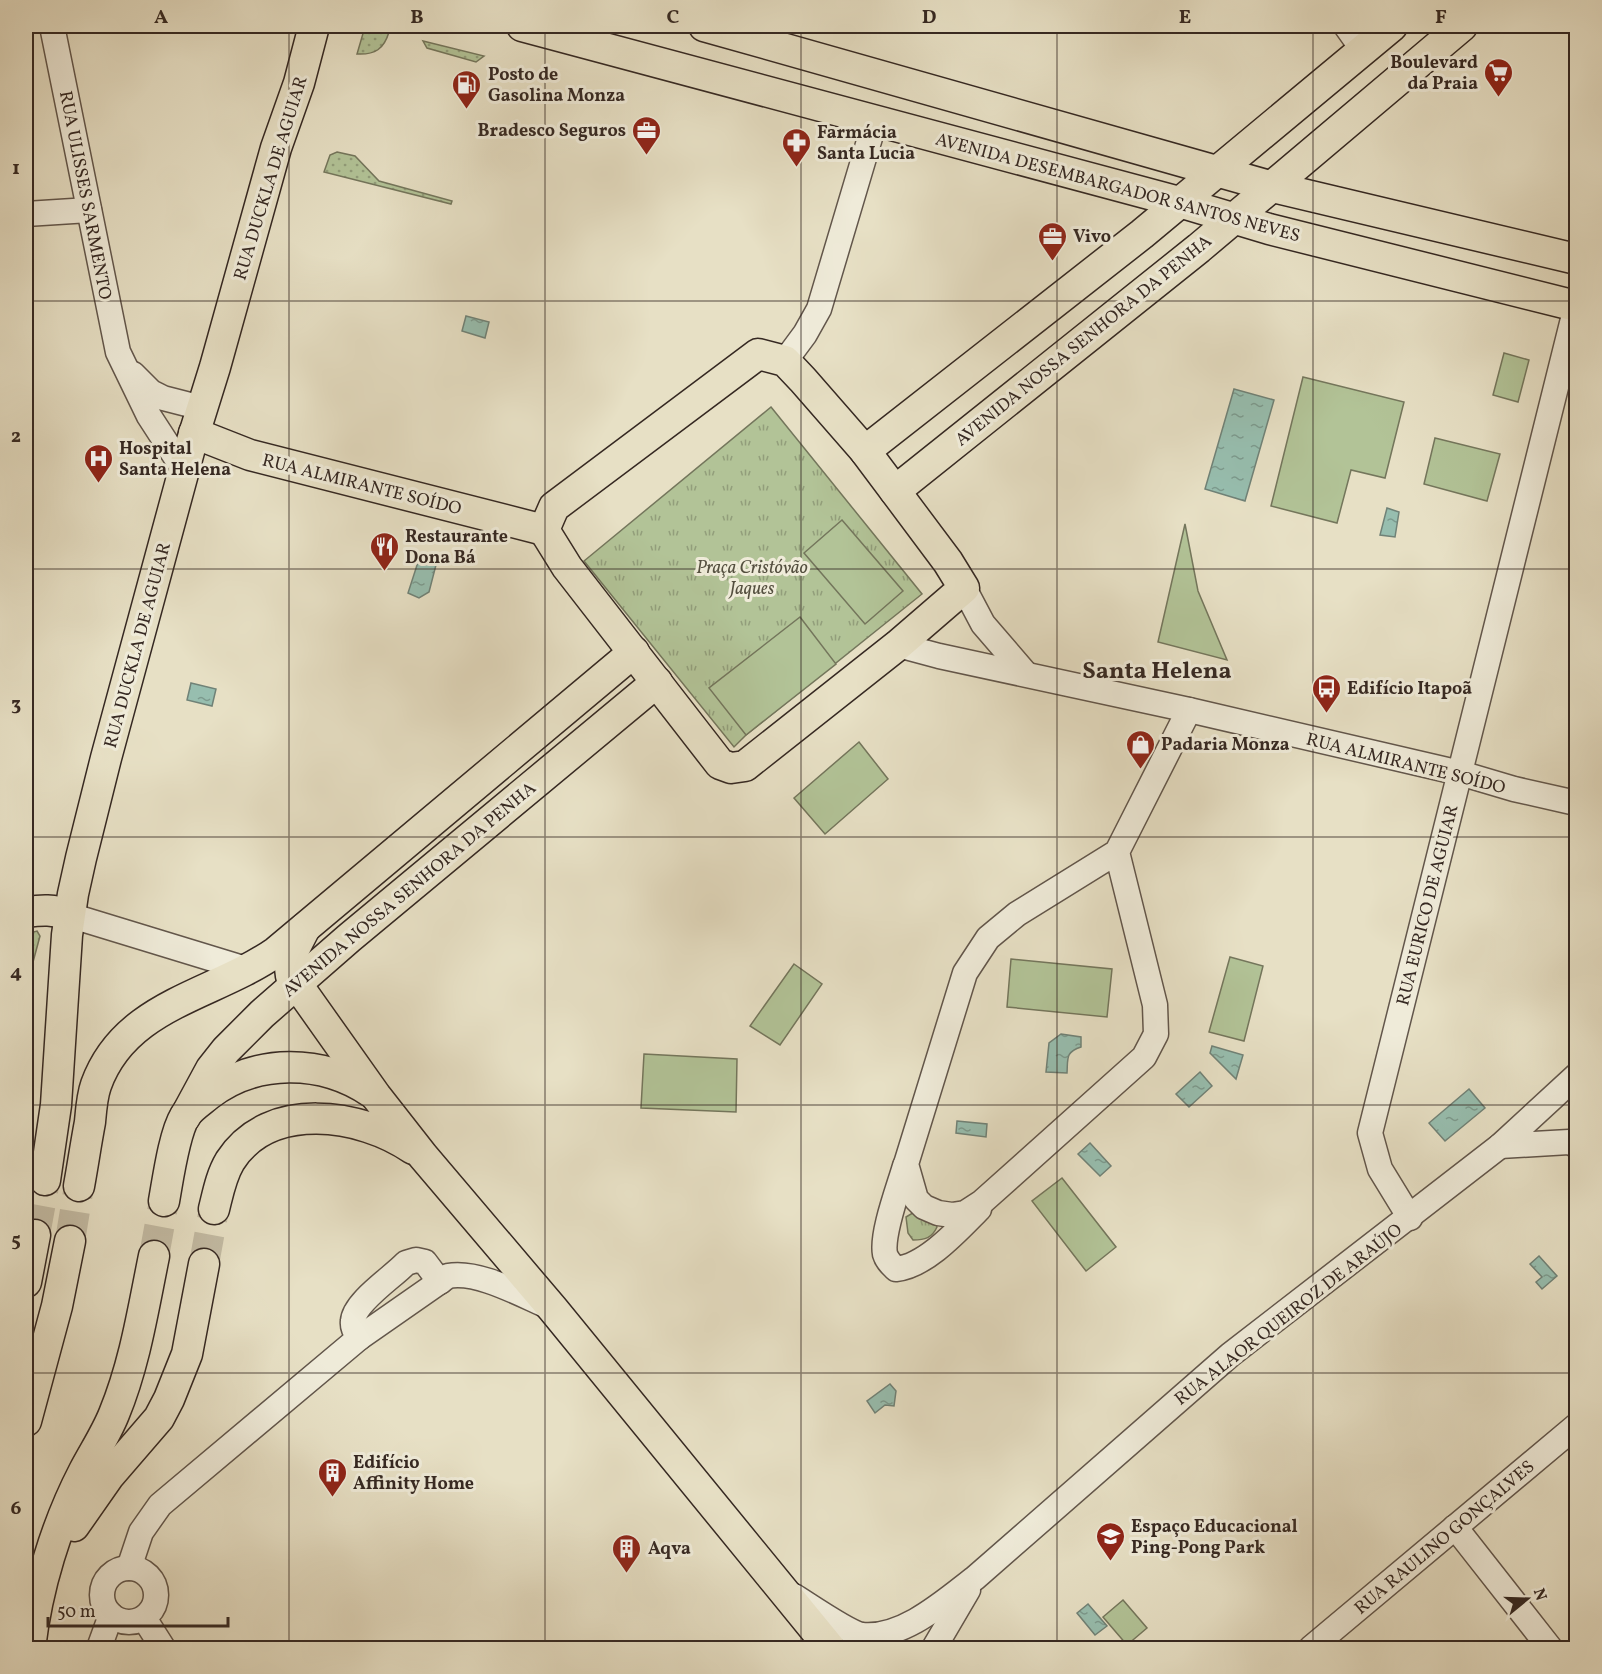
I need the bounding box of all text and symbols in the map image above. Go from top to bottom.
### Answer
text: A [154,4,168,32]
text: B [410,4,424,32]
text: C [667,4,680,32]
text: D [922,4,936,32]
text: E [1179,4,1191,32]
text: F [1435,4,1447,32]
place label: Boulevard da Praia [1390,51,1478,97]
supermarket icon: Boulevard da Praia [1483,56,1515,98]
place label: Posto de Gasolina Monza [488,63,625,109]
fuel station icon: Posto de Gasolina Monza [451,68,483,110]
street label: RUA DUCKLA DE AGUIAR [228,73,314,284]
street label: RUA ULISSES SARMENTO [52,89,117,302]
office icon: Bradesco Seguros [631,114,663,156]
place label: Bradesco Seguros [478,119,626,144]
place label: Farmácia Santa Lucia [817,121,915,167]
pharmacy icon: Farmácia Santa Lucia [780,126,812,168]
street label: AVENIDA DESEMBARGADOR SANTOS NEVES [933,128,1303,249]
text: 1 [12,155,20,183]
office icon: Vivo [1036,220,1068,262]
place label: Vivo [1073,225,1111,250]
street label: AVENIDA NOSSA SENHORA DA PENHA [950,229,1218,453]
text: 2 [11,423,21,451]
place label: Hospital Santa Helena [119,437,231,483]
hospital icon: Hospital Santa Helena [82,442,114,484]
street label: RUA ALMIRANTE SOÍDO [259,449,464,522]
place label: Restaurante Dona Bá [405,525,508,571]
restaurant icon: Restaurante Dona Bá [368,530,400,572]
street label: RUA DUCKLA DE AGUIAR [99,540,178,751]
park label: Praça Cristóvão Jaques [696,556,808,602]
district label: Santa Helena [1082,655,1232,689]
bus stop icon: Edifício Itapoã [1310,672,1342,714]
place label: Edifício Itapoã [1347,677,1472,702]
text: 3 [11,691,21,719]
shop icon: Padaria Monza [1124,728,1156,770]
street label: RUA ALMIRANTE SOÍDO [1303,728,1508,801]
place label: Padaria Monza [1161,733,1290,758]
street label: AVENIDA NOSSA SENHORA DA PENHA [278,776,542,1004]
street label: RUA EURICO DE AGUIAR [1391,802,1466,1009]
text: 4 [10,959,22,987]
street label: RUA ALAOR QUEIROZ DE ARAÚJO [1170,1218,1408,1412]
text: 5 [11,1227,21,1255]
place label: Edifício Affinity Home [353,1451,474,1497]
street label: RUA RAULINO GONÇALVES [1350,1455,1538,1619]
building icon: Edifício Affinity Home [316,1456,348,1498]
text: 6 [11,1495,22,1523]
place label: Espaço Educacional Ping-Pong Park [1131,1515,1298,1561]
school or university icon: Espaço Educacional Ping-Pong Park [1094,1520,1126,1562]
building icon: Aqva [611,1532,643,1574]
place label: Aqva [648,1537,691,1562]
north arrow [1497,1569,1557,1629]
scale bar [48,1590,228,1628]
text: 50 m [57,1600,96,1625]

